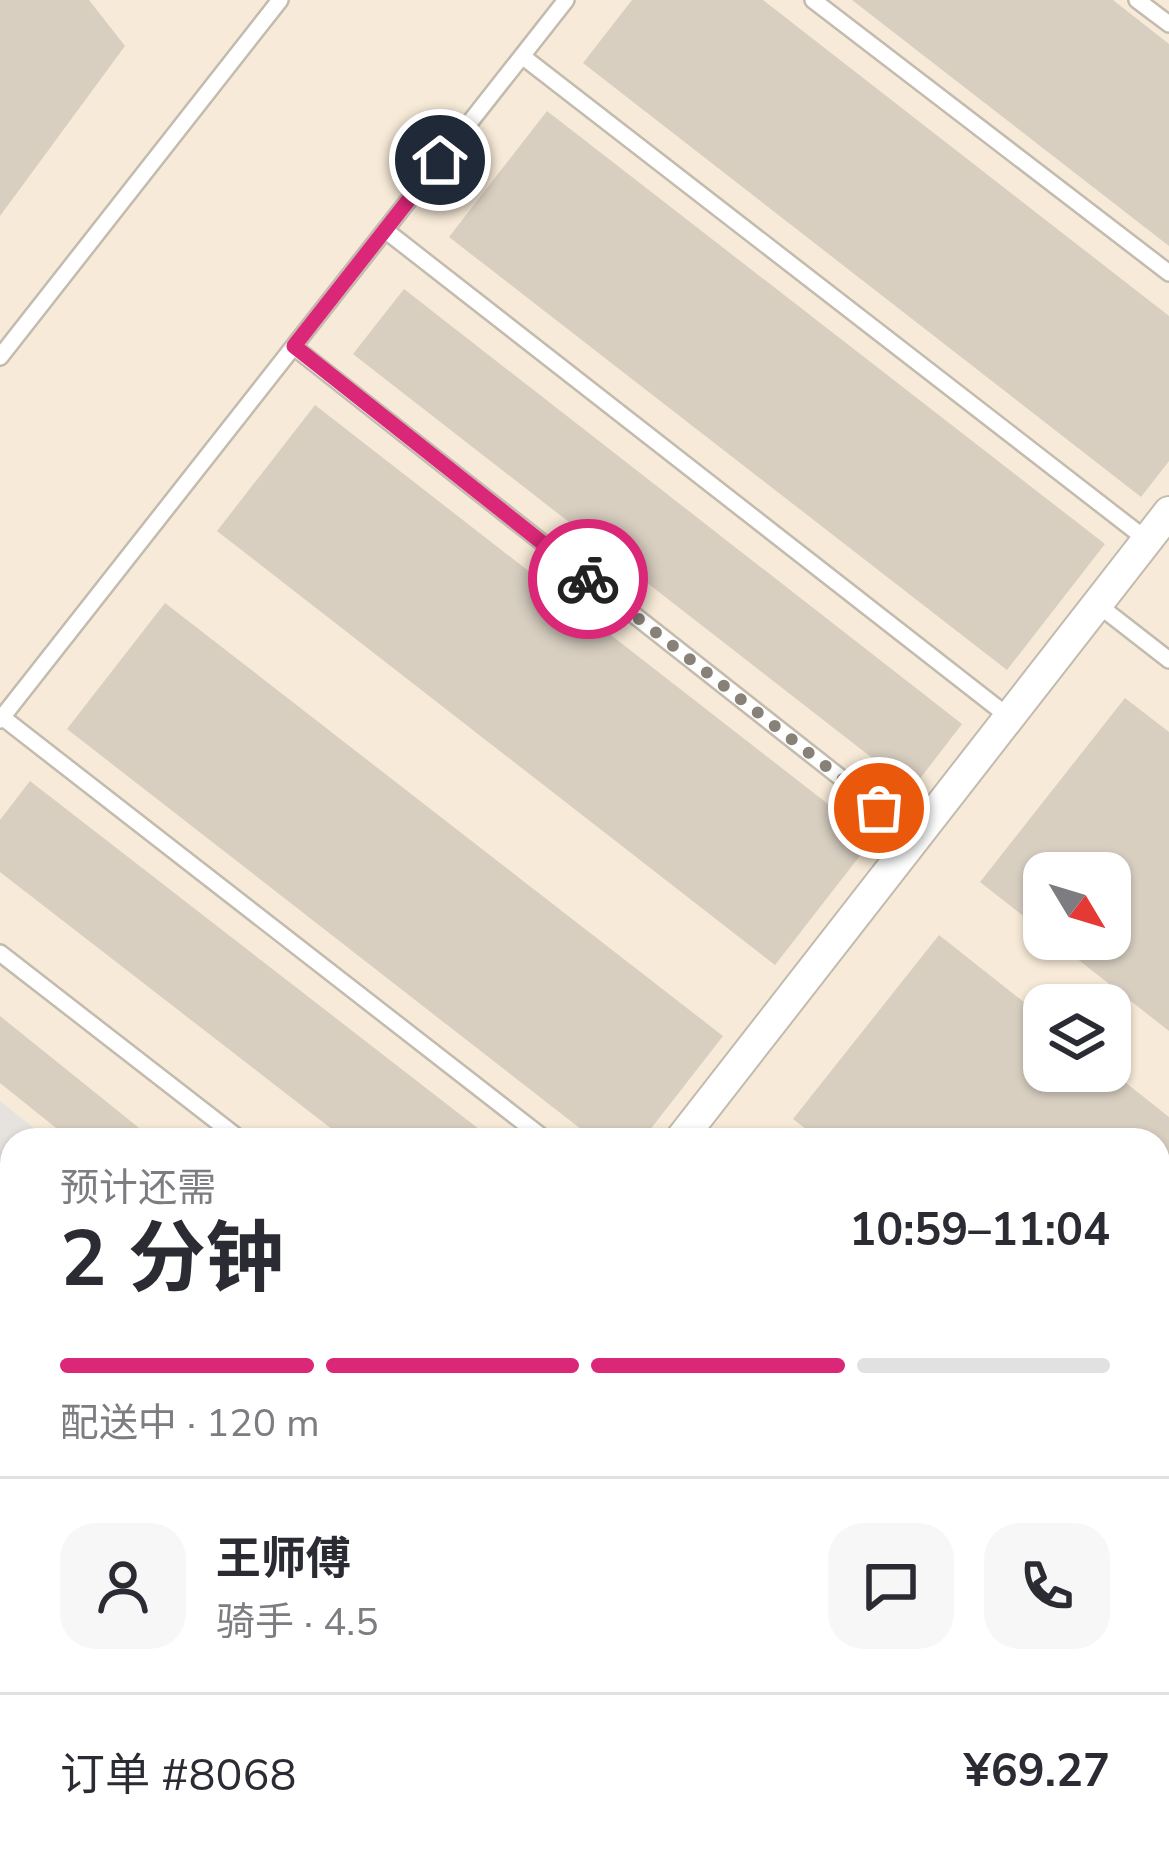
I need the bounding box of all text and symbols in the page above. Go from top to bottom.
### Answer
pin [389,109,491,211]
icon: home [407,127,473,193]
courier [528,519,648,639]
icon: bike [555,546,621,612]
pin [828,757,930,859]
icon: bag [846,775,912,841]
north arrow [1023,852,1131,960]
map controls [1023,852,1131,1092]
button: layers [1023,984,1131,1092]
text: 预计还需 [60,1162,216,1215]
text: 10:59–11:04 [849,1200,1110,1261]
text: 2 分钟 [60,1206,284,1313]
text: 配送中 · 120 m [60,1397,320,1450]
button: person [60,1523,186,1649]
button: chat [828,1523,954,1649]
button: phone [984,1523,1110,1649]
text: 王师傅 [216,1529,351,1590]
text: 骑手 · 4.5 [216,1596,379,1649]
text: ¥69.27 [964,1741,1110,1802]
text: 订单 #8068 [60,1745,297,1806]

